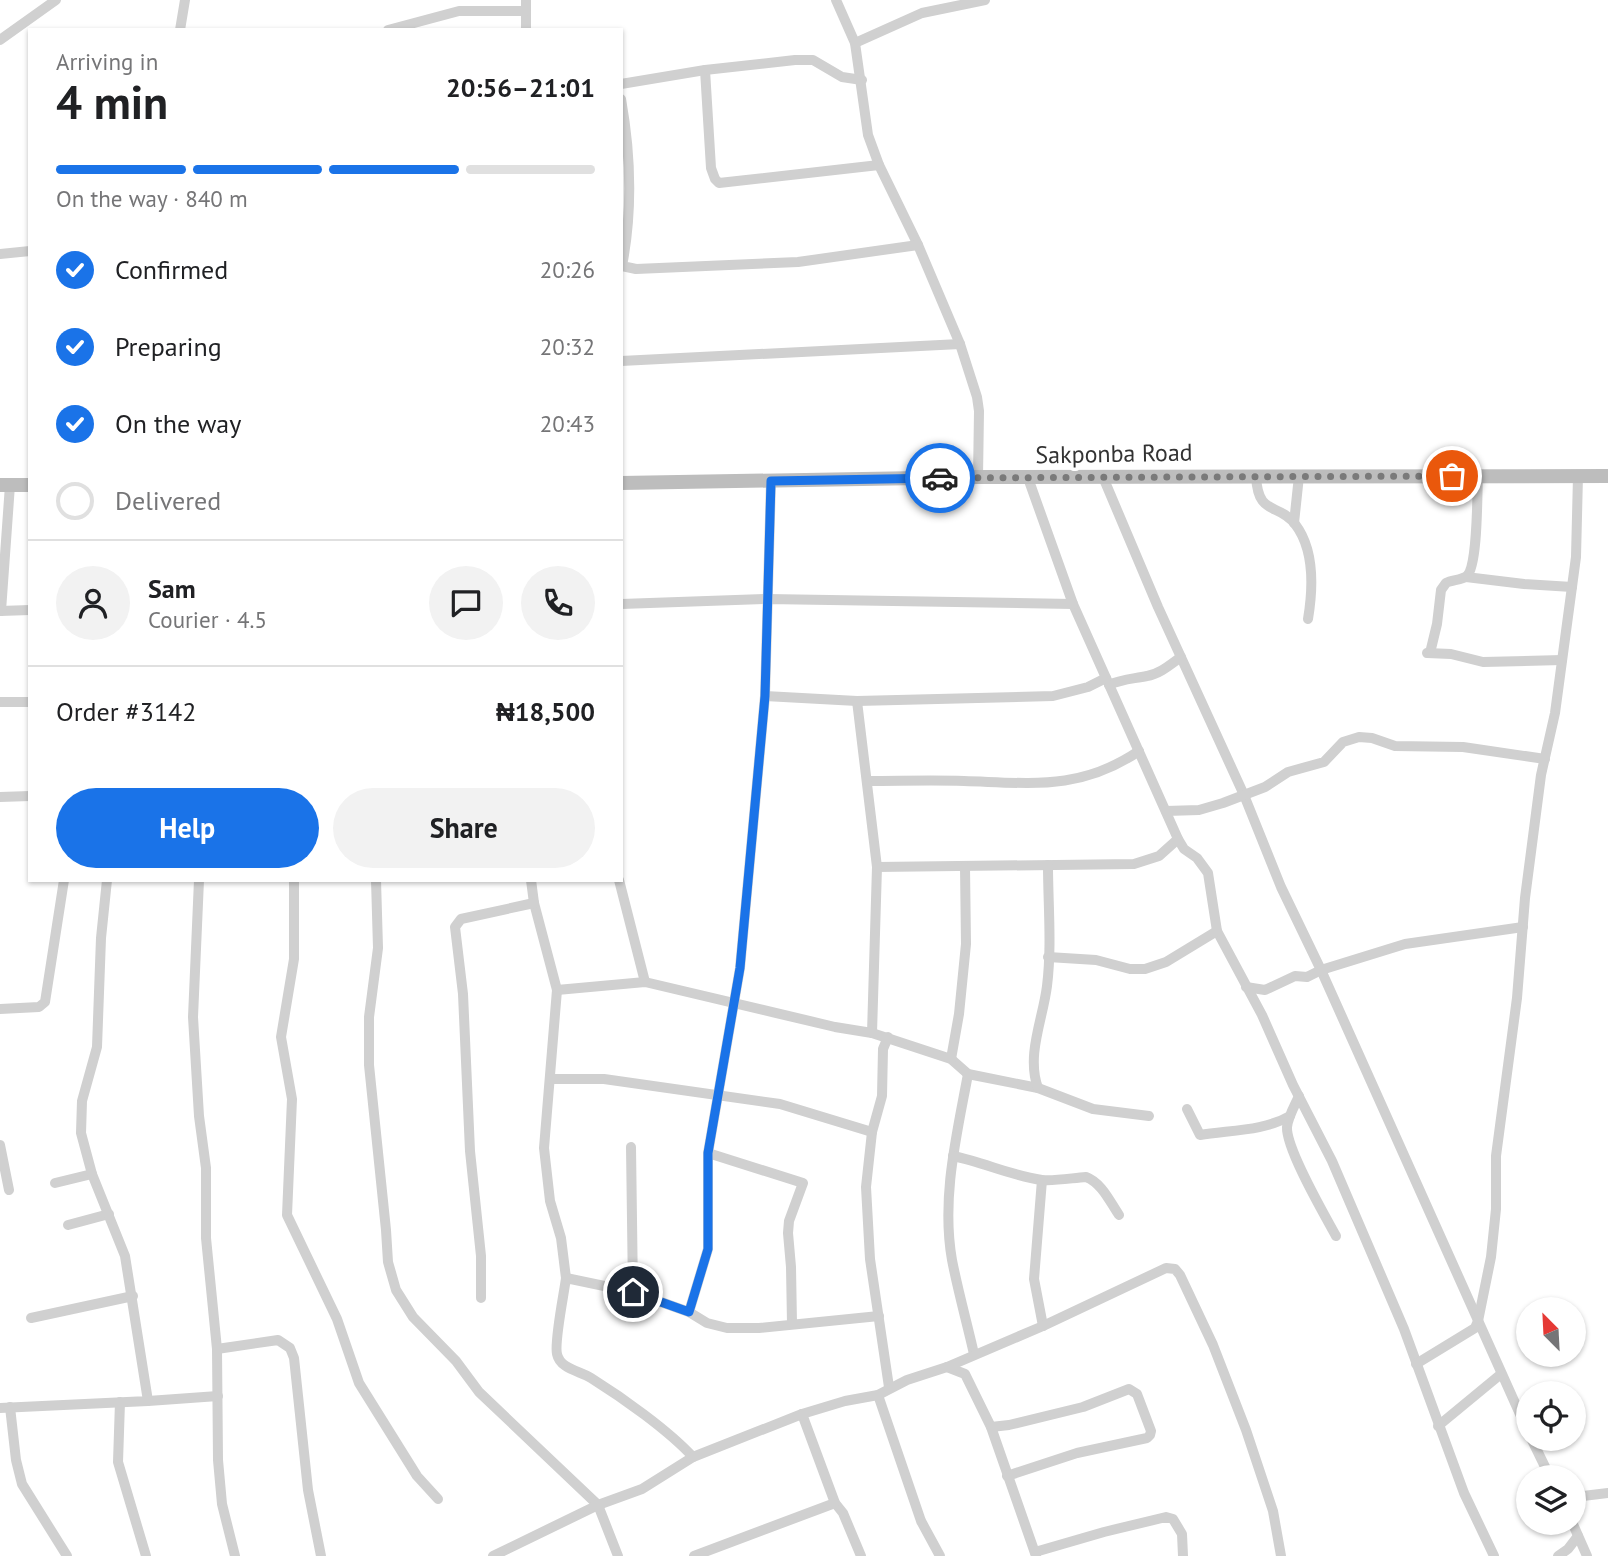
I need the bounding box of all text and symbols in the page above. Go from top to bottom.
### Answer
text: Arriving in [56,47,158,76]
text: 20:56–21:01 [446,71,595,104]
text: 4 min [56,72,168,132]
text: On the way · 840 m [56,184,248,213]
icon: check [56,251,94,289]
text: Confirmed [115,253,228,286]
text: 20:26 [540,255,595,284]
icon: check [56,328,94,366]
text: Preparing [115,330,222,363]
text: 20:32 [540,332,595,361]
icon: check [56,405,94,443]
text: On the way [115,407,241,440]
text: 20:43 [540,409,595,438]
street label: Sakponba Road [1035,437,1193,470]
courier [905,443,975,513]
pin [1422,446,1482,506]
icon: bag [1433,457,1471,495]
icon: car [921,459,959,497]
text: Delivered [115,484,221,517]
button: person [56,566,130,640]
button: chat [429,566,503,640]
button: phone [521,566,595,640]
text: Sam [148,572,196,605]
text: Courier · 4.5 [148,605,267,634]
text: Order #3142 [56,695,196,728]
text: ₦18,500 [496,695,595,728]
button: Help [56,788,319,868]
button: Share [333,788,595,868]
pin [603,1262,663,1322]
icon: home [614,1273,652,1311]
north arrow [1516,1297,1586,1367]
map controls [1516,1297,1586,1535]
button: locate [1516,1381,1586,1451]
button: layers [1516,1465,1586,1535]

